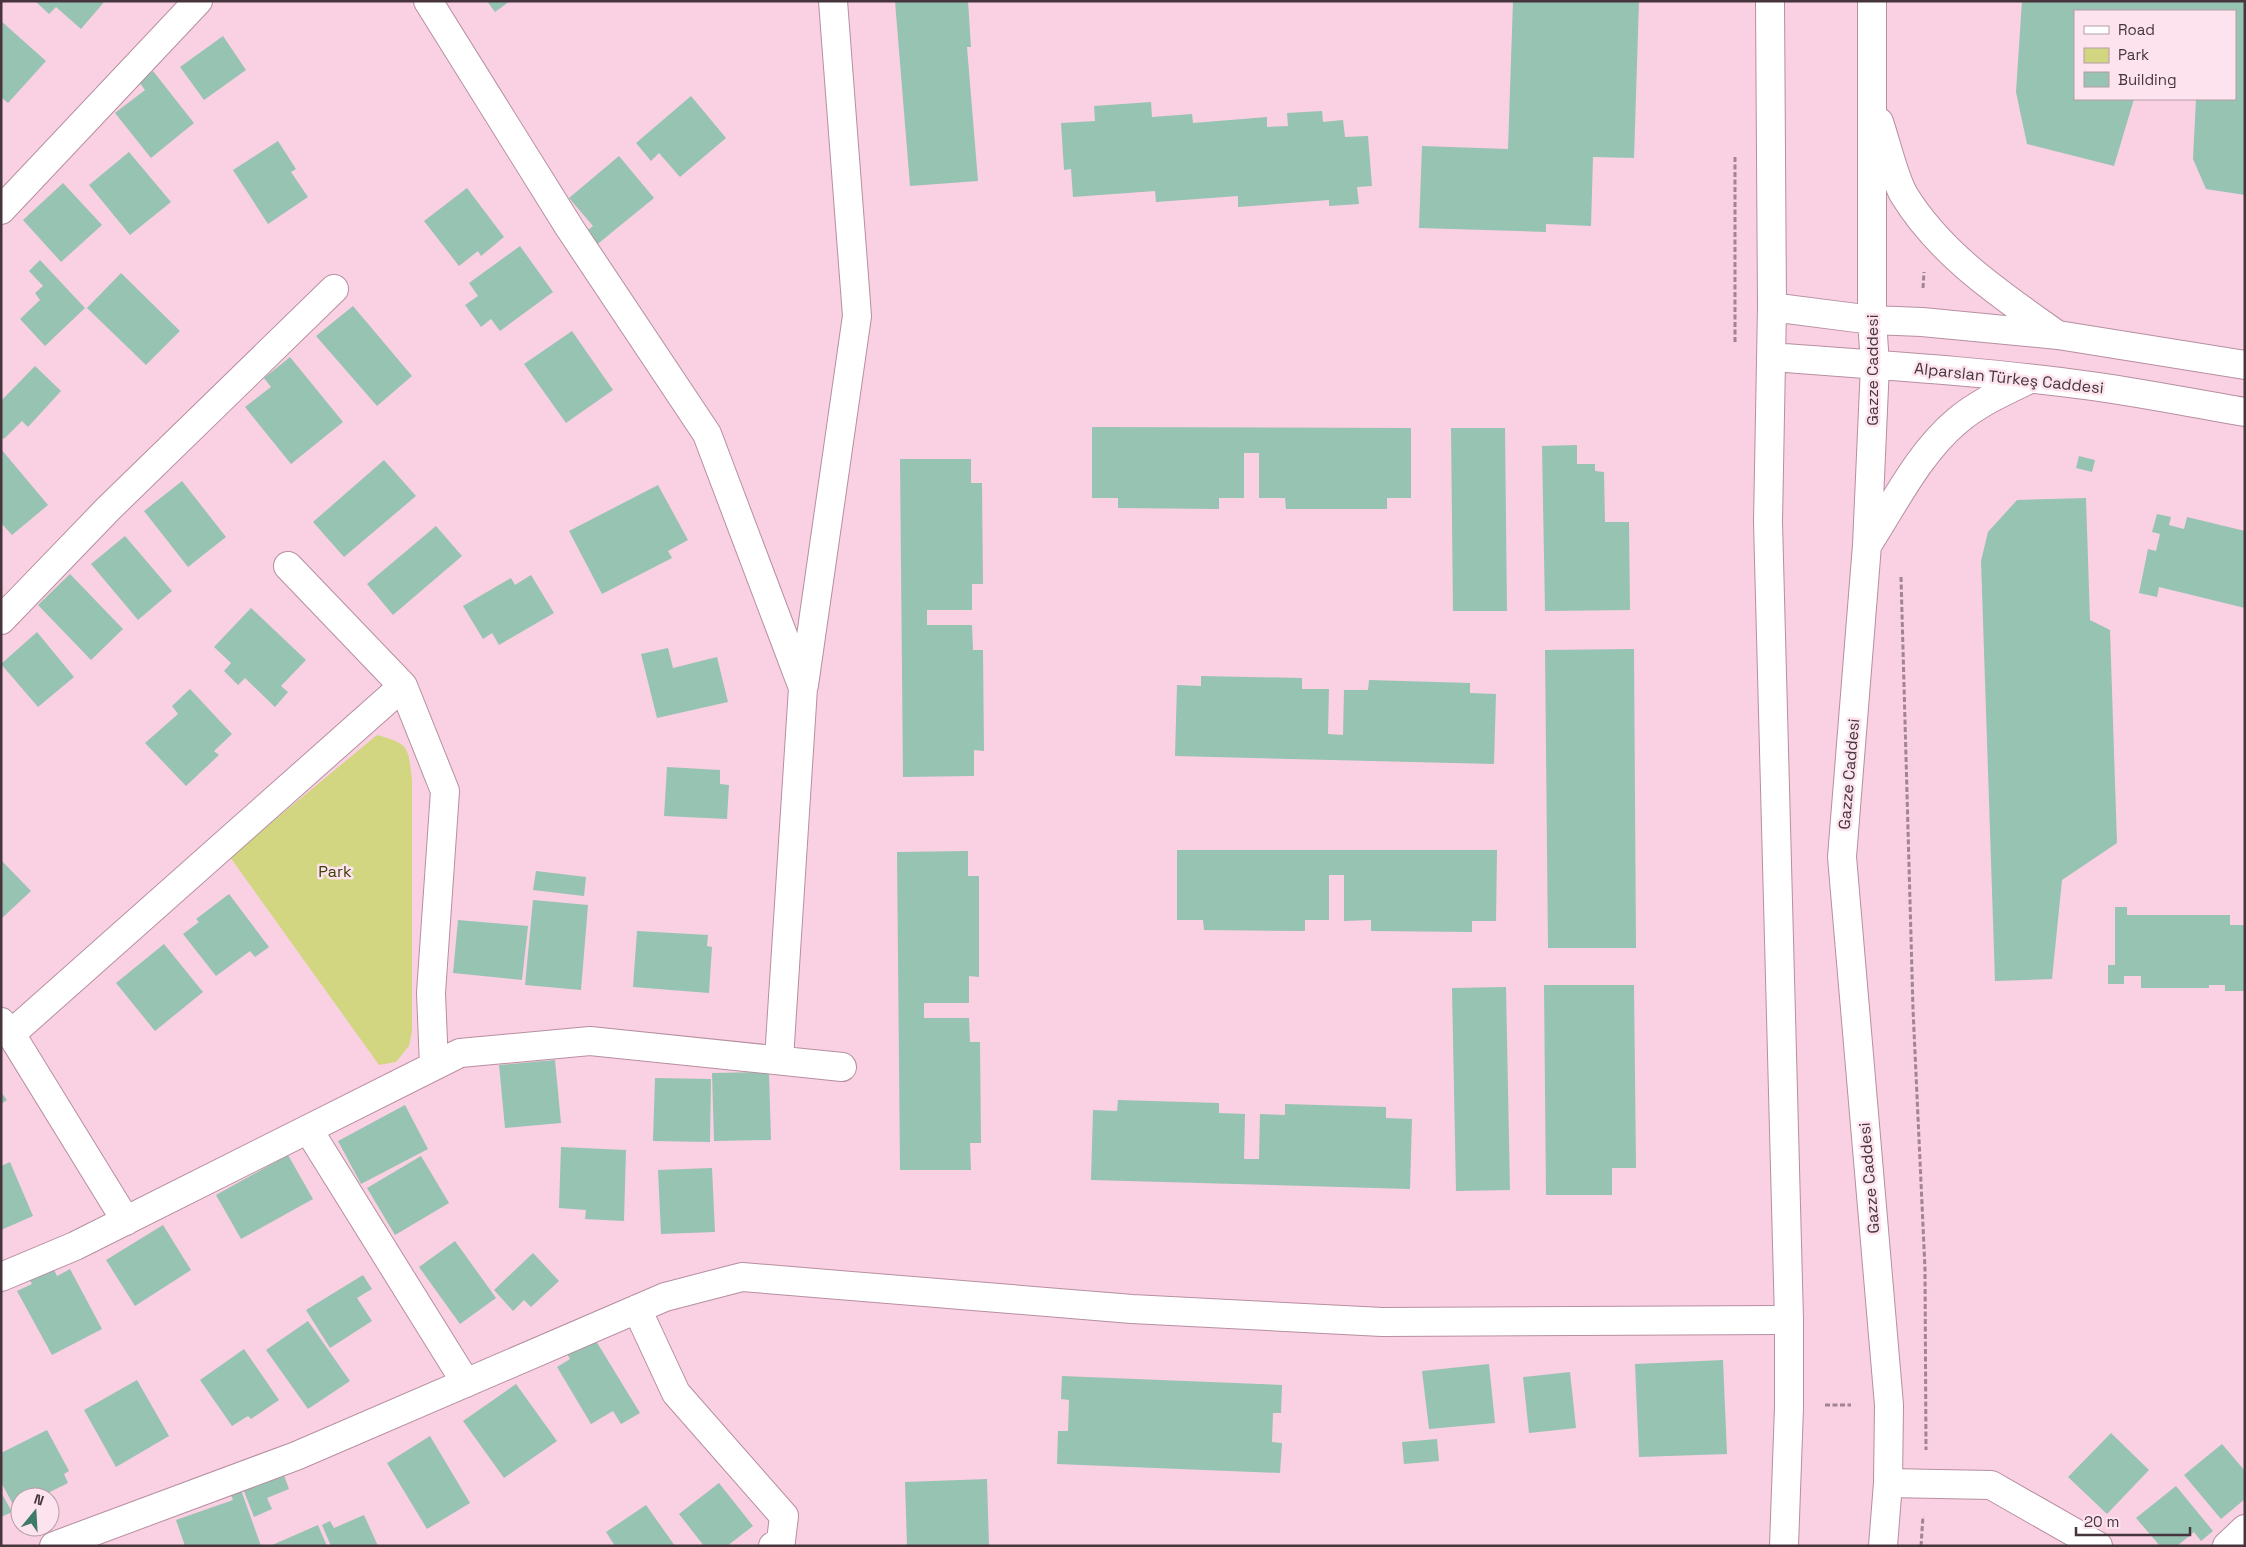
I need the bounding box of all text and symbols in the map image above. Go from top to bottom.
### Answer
legend [2074,10,2236,100]
text: Road [2118,20,2155,39]
text: Park [2118,45,2149,64]
text: Building [2118,70,2177,89]
street label: Gazze Caddesi [1862,314,1883,426]
street label: Alparslan Türkeş Caddesi [1913,358,2105,398]
street label: Gazze Caddesi [1834,718,1864,830]
park label: Park [318,861,352,882]
street label: Gazze Caddesi [1854,1122,1884,1234]
north arrow [10,1487,60,1537]
text: N [32,1490,46,1510]
scale bar [2076,1504,2190,1536]
text: 20 m [2084,1512,2119,1531]

